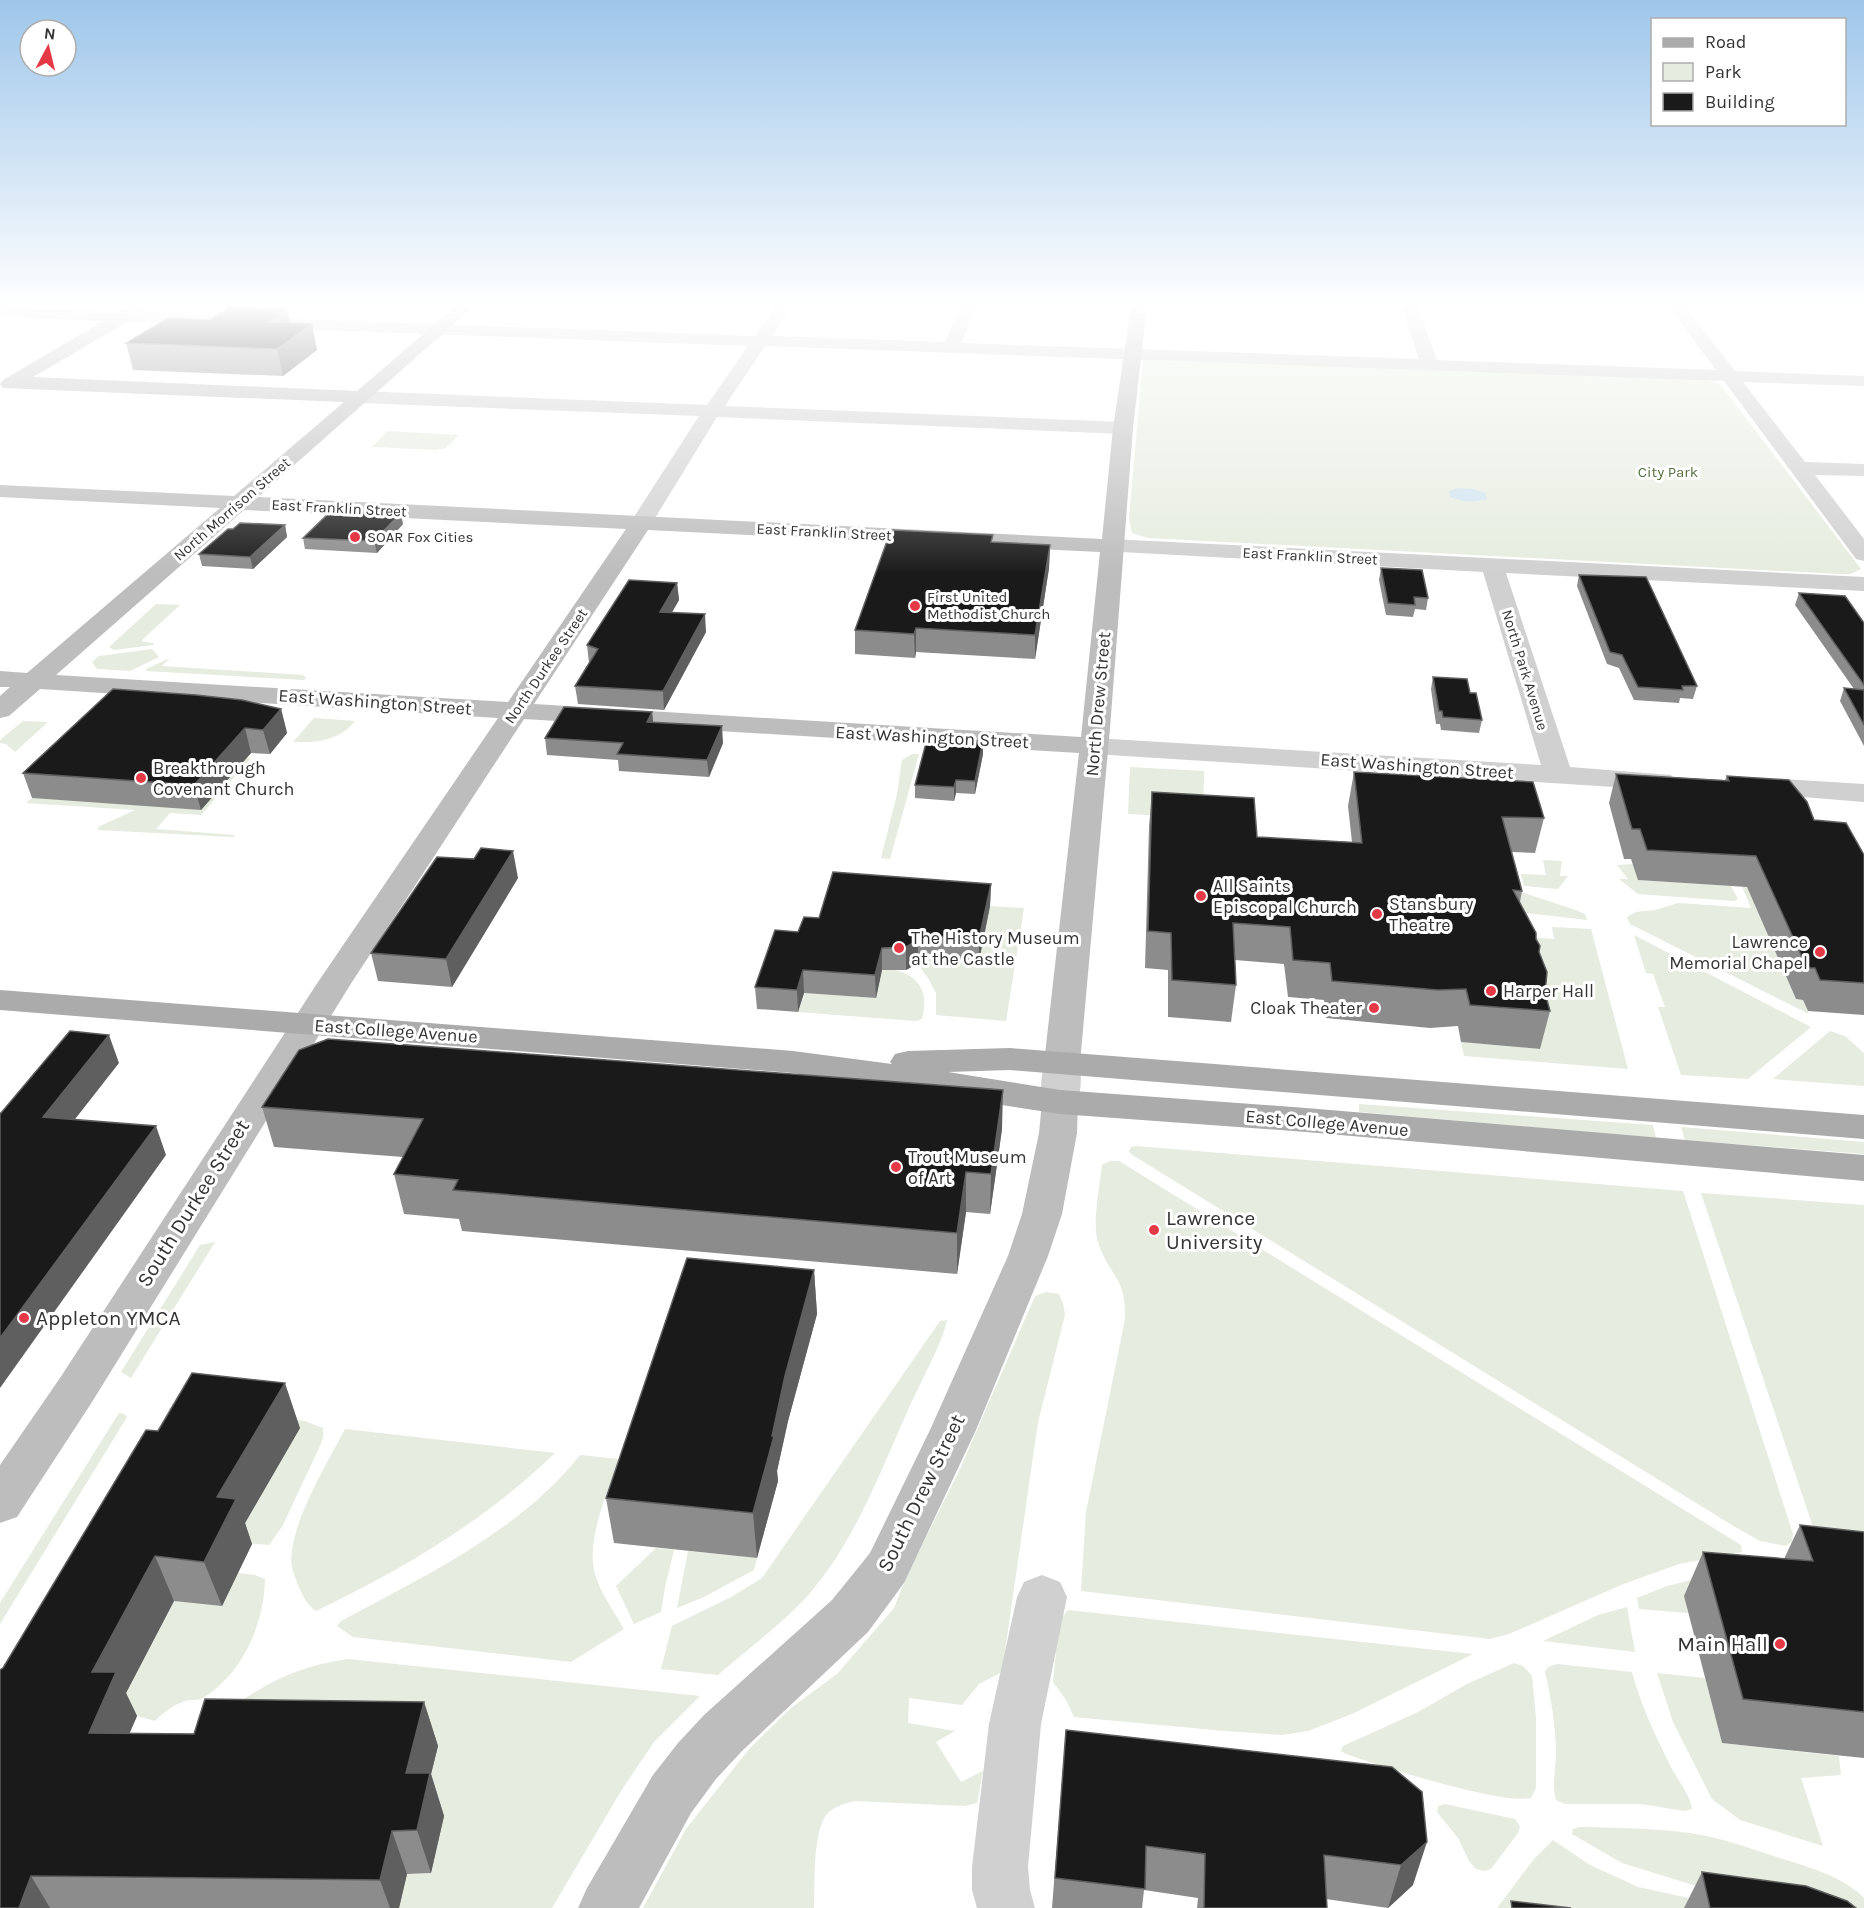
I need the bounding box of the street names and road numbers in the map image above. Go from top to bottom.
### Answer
street label: North Morrison Street [170,453,294,564]
street label: East Franklin Street [271,495,407,521]
street label: East Franklin Street [756,519,892,545]
street label: East Franklin Street [1242,543,1378,569]
street label: North Durkee Street [501,605,591,727]
street label: North Park Avenue [1498,607,1552,733]
street label: North Drew Street [1081,631,1115,777]
street label: East Washington Street [278,684,473,720]
street label: East Washington Street [835,721,1030,753]
street label: East Washington Street [1320,748,1515,784]
street label: East College Avenue [314,1014,478,1048]
street label: East College Avenue [1245,1105,1409,1141]
street label: South Durkee Street [132,1115,254,1291]
street label: South Drew Street [872,1410,970,1576]

